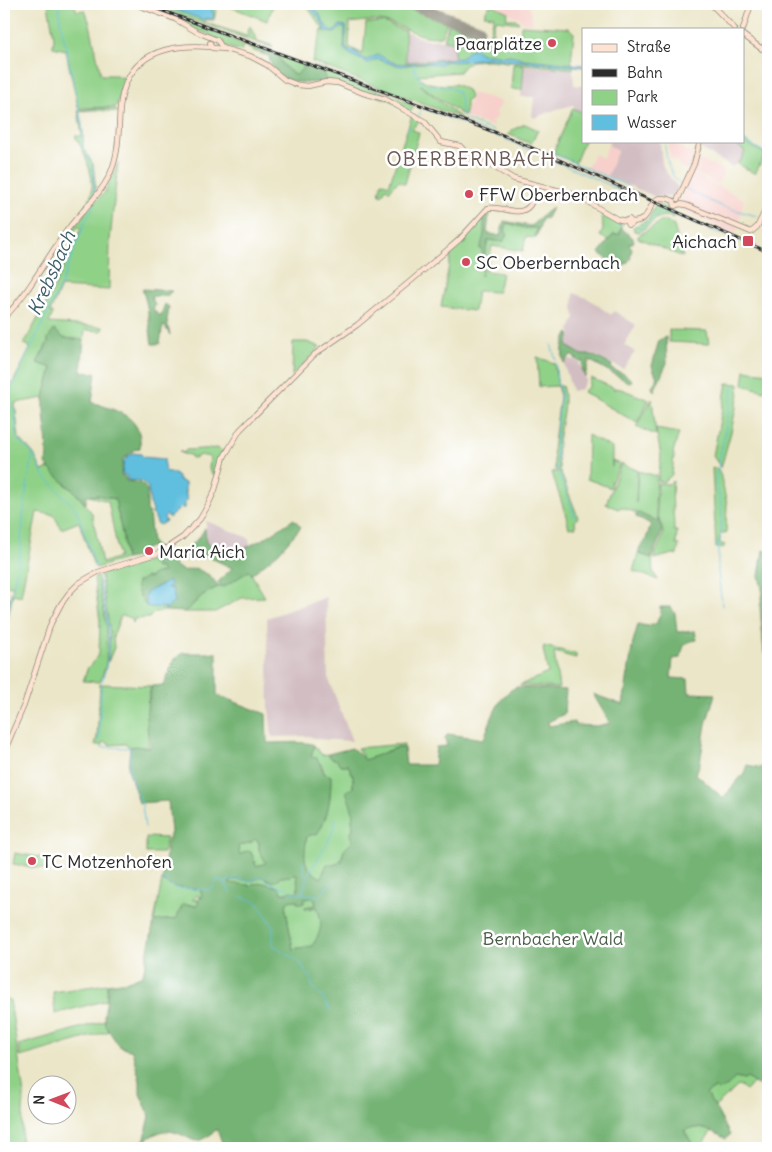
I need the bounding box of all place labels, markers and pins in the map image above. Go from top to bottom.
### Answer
place label: Paarplätze [455,32,542,55]
marker: Paarplätze [546,37,558,49]
place label: FFW Oberbernbach [479,183,638,206]
marker: FFW Oberbernbach [463,188,475,200]
place label: Aichach [672,230,737,253]
marker: Aichach [741,234,755,248]
place label: SC Oberbernbach [476,251,620,274]
marker: SC Oberbernbach [460,256,472,268]
place label: Maria Aich [159,540,245,563]
marker: Maria Aich [143,545,155,557]
place label: TC Motzenhofen [42,850,172,873]
marker: TC Motzenhofen [26,855,38,867]

